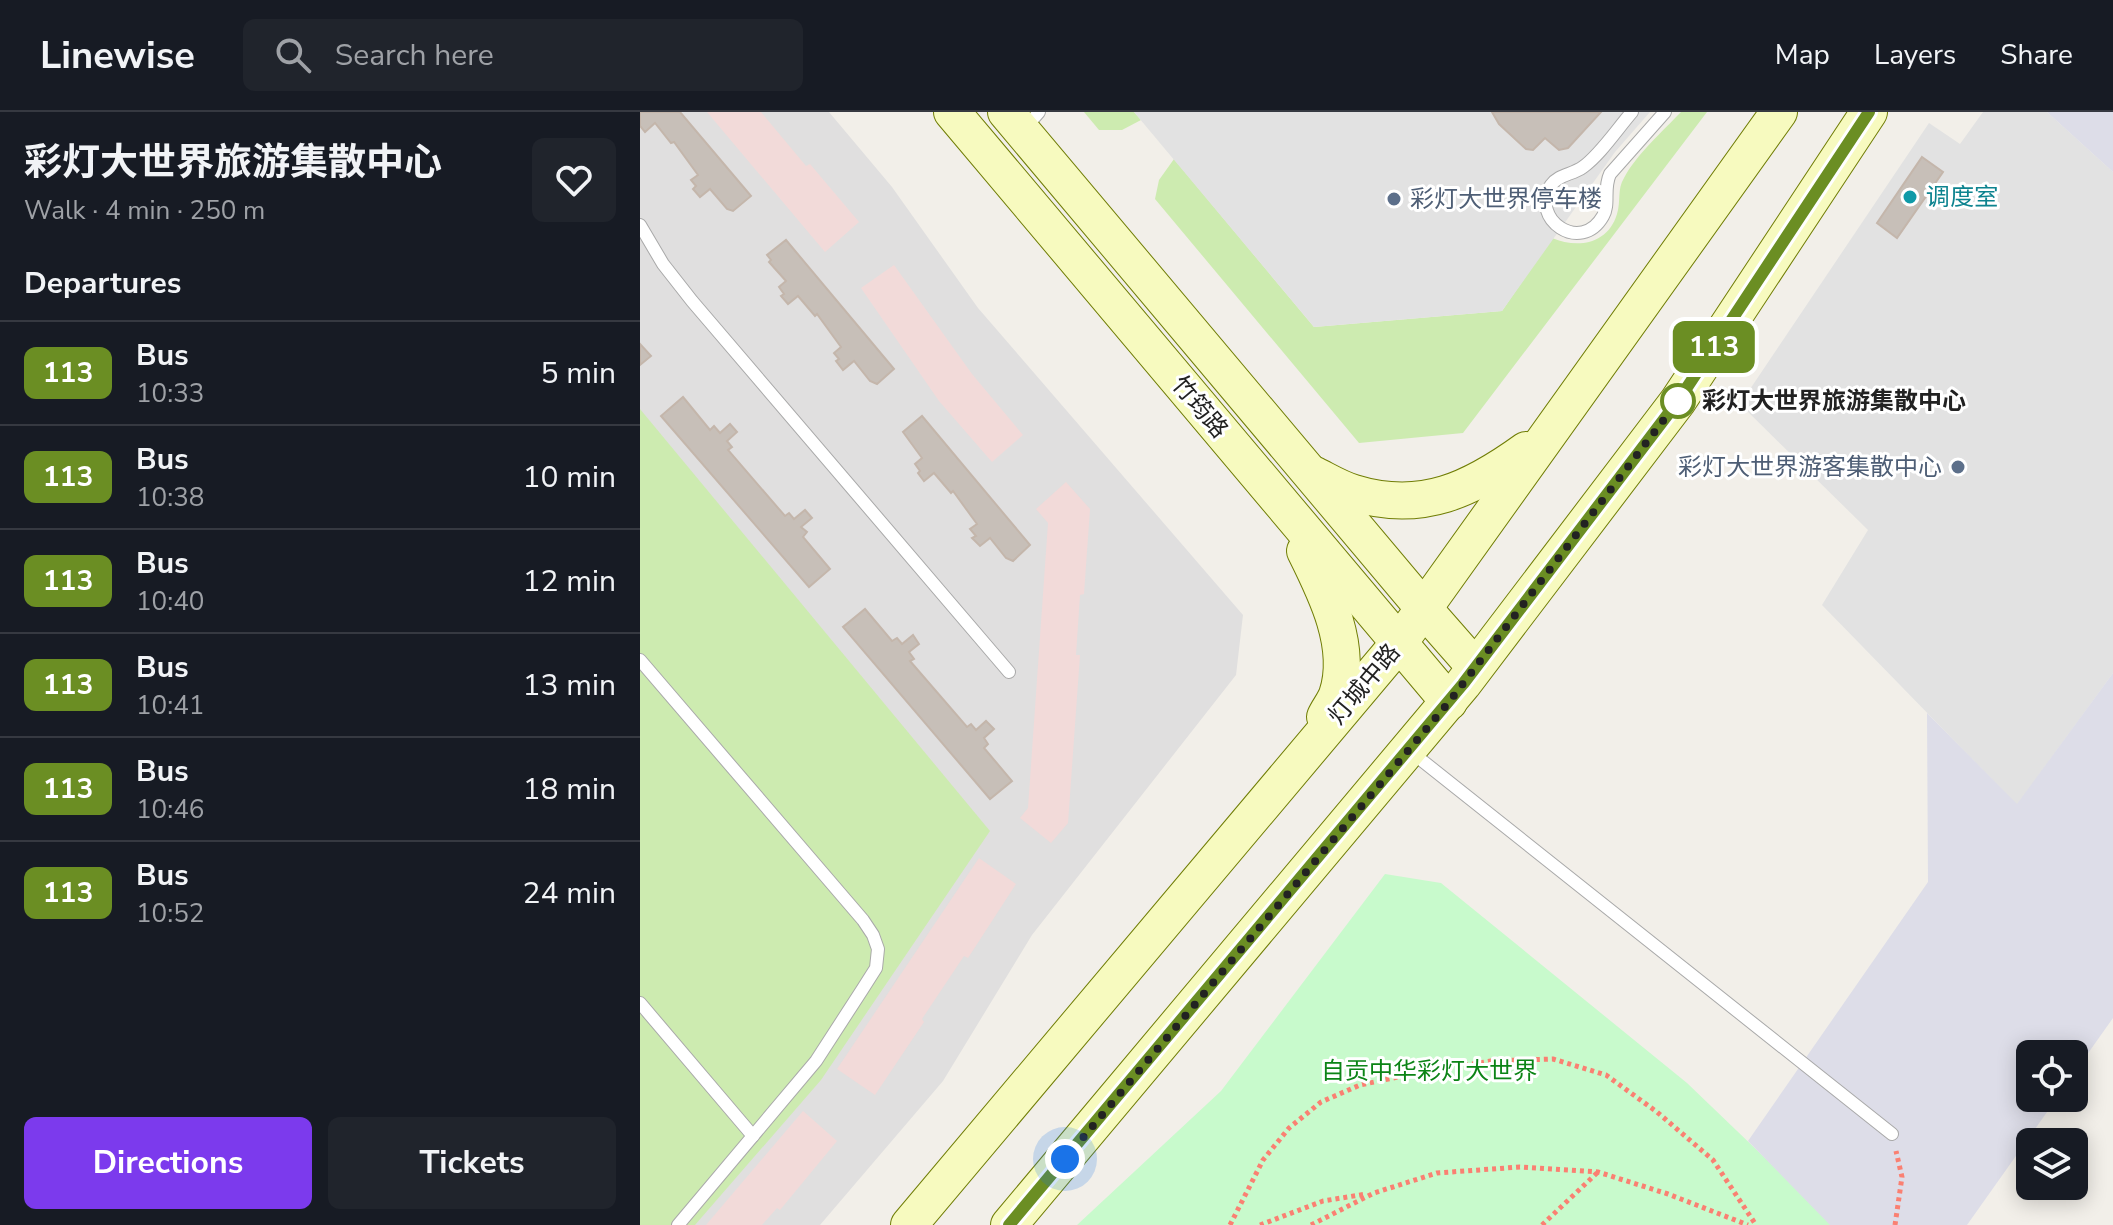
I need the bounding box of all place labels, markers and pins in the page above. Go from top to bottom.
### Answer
place label: 调度室 [1926,181,1998,213]
place label: 彩灯大世界停车楼 [1410,183,1602,215]
marker: 调度室 [1901,188,1919,206]
marker: 彩灯大世界停车楼 [1385,190,1403,208]
marker: 彩灯大世界旅游集散中心 [1661,384,1695,418]
place label: 彩灯大世界旅游集散中心 [1702,385,1966,417]
place label: 彩灯大世界游客集散中心 [1678,451,1942,483]
marker: 彩灯大世界游客集散中心 [1949,458,1967,476]

